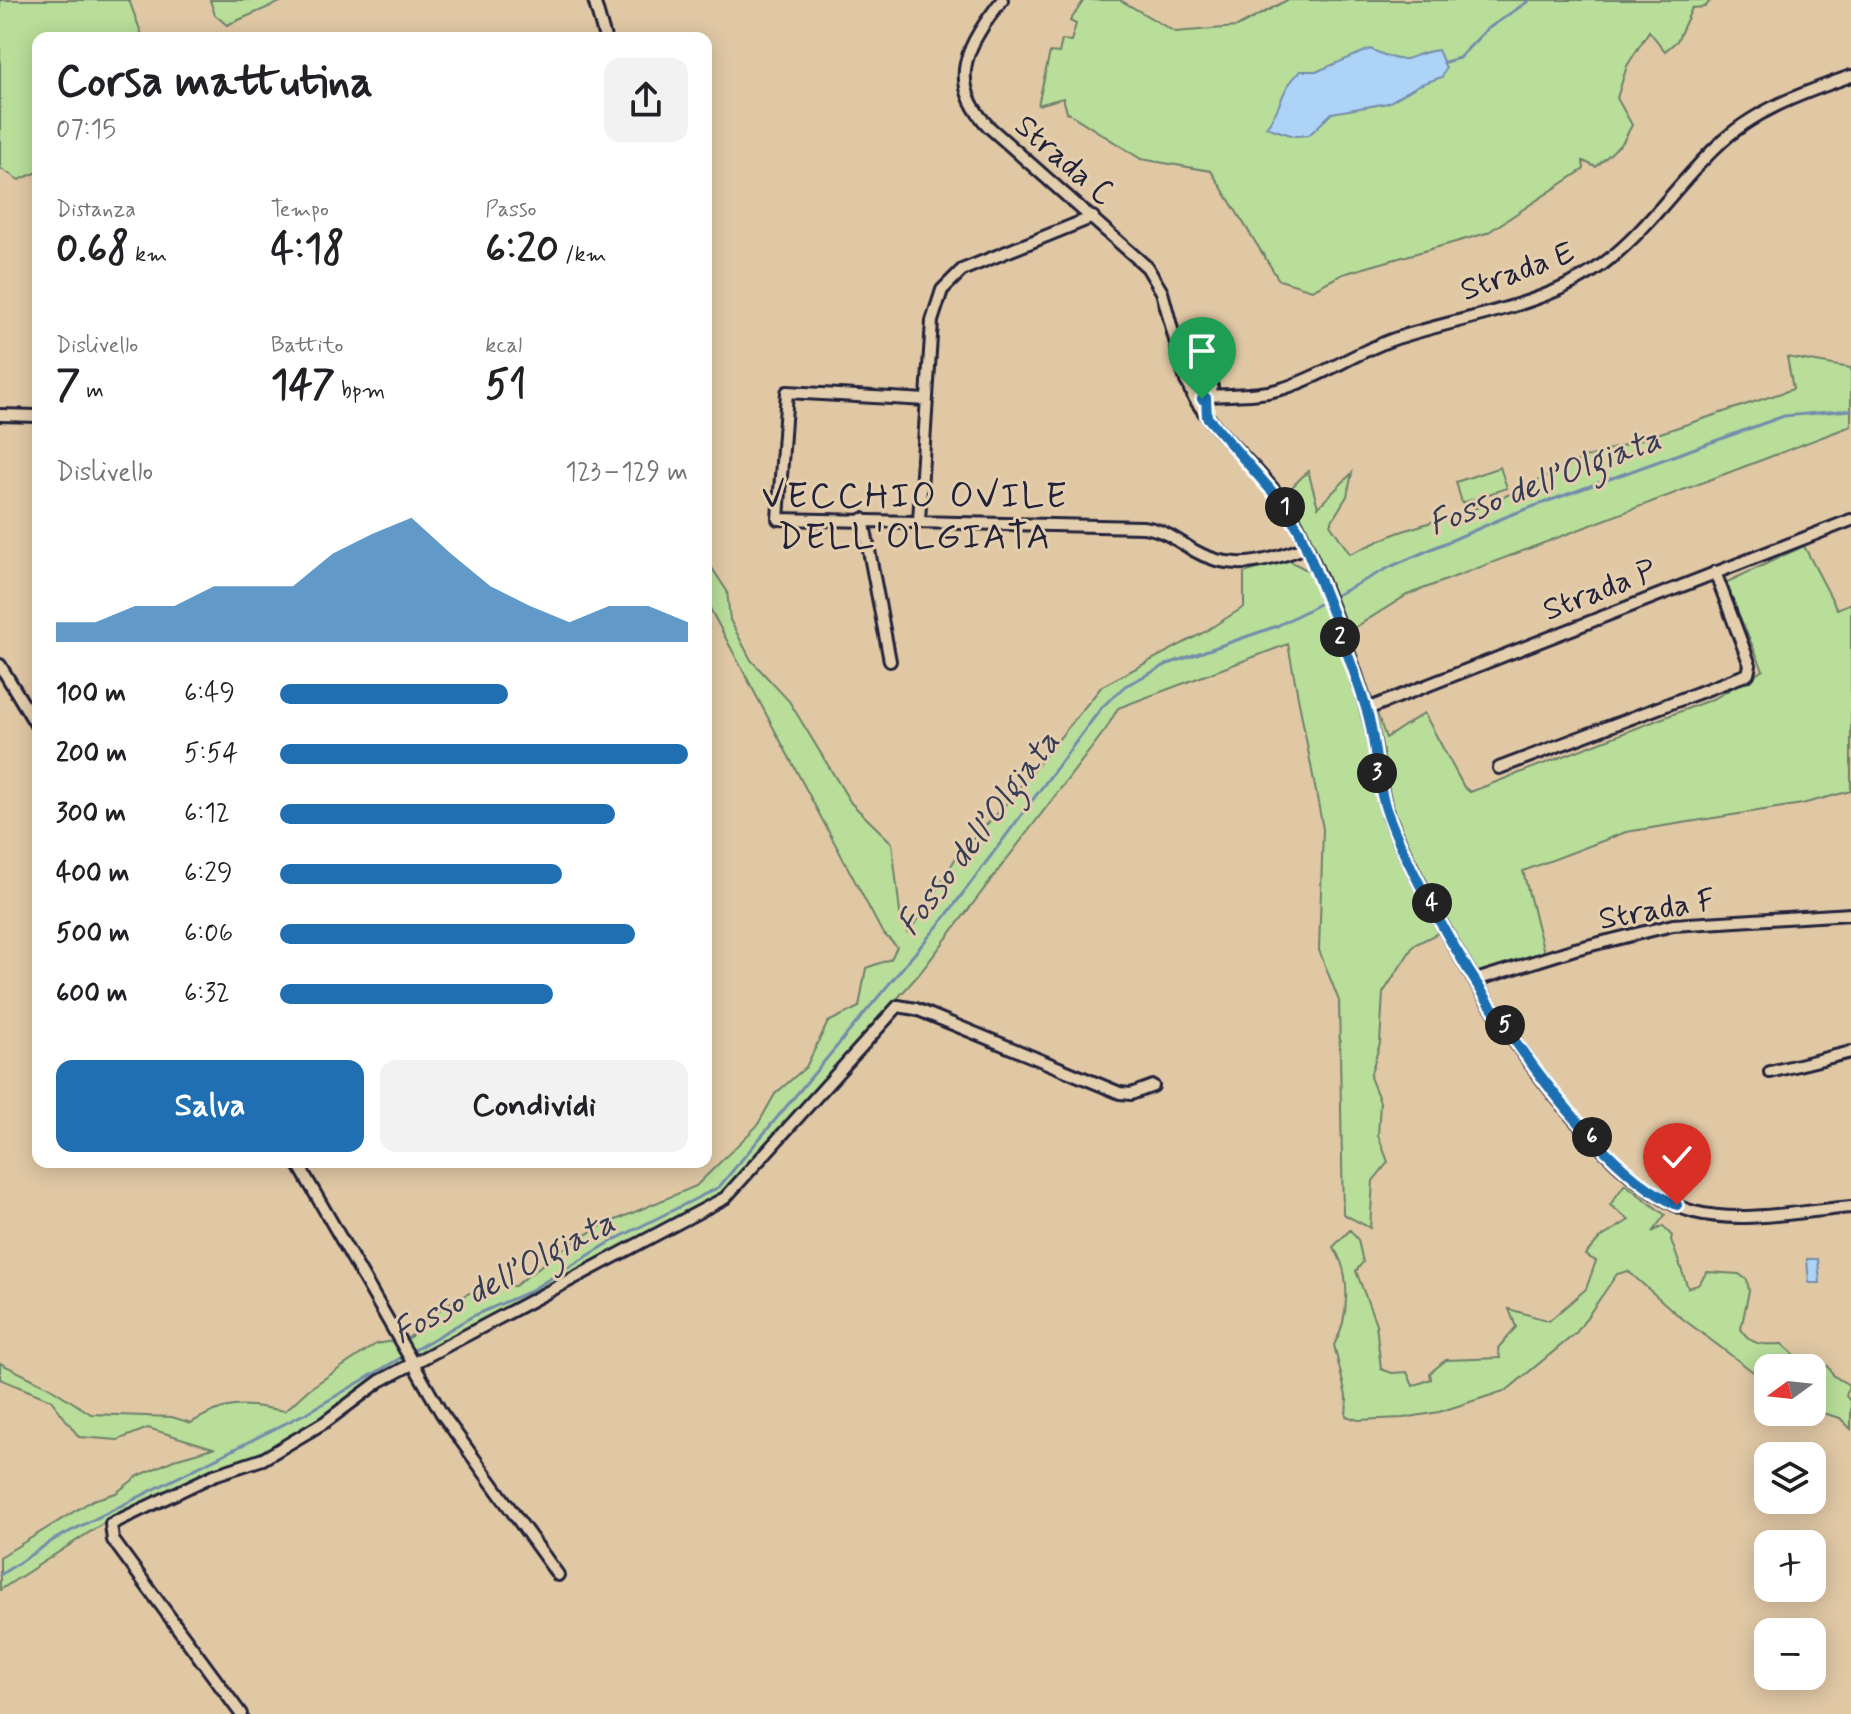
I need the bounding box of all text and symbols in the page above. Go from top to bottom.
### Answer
text: Corsa mattutina [56,54,373,112]
button: share [604,58,688,142]
street label: Strada C [1005,106,1122,215]
text: 07:15 [56,113,116,147]
text: Distanza [56,196,136,224]
text: Tempo [271,196,329,224]
text: Passo [485,196,537,224]
text: 0.68 [56,224,129,276]
text: 4:18 [271,224,344,276]
text: 6:20 [485,224,559,276]
street label: Strada E [1455,232,1581,312]
text: km [129,241,167,269]
text: /km [559,241,607,269]
pin [1168,317,1236,399]
icon: arrive [1180,329,1224,373]
text: Dislivello [56,332,138,360]
text: Battito [271,332,343,360]
text: kcal [485,332,522,360]
text: 7 [56,360,80,412]
text: 147 [271,360,335,412]
text: 51 [485,360,527,412]
text: m [80,377,104,405]
text: bpm [335,377,385,405]
water label: Fosso dell’Olgiata [1422,417,1669,550]
text: Dislivello [56,456,153,490]
text: 123–129 m [565,456,688,490]
district label: VECCHIO OVILE DELL'OLGIATA [761,474,1069,562]
pin: 1 [1265,487,1305,527]
text: 1 [1280,493,1290,521]
street label: Strada P [1537,550,1662,632]
pin: 2 [1320,617,1360,657]
text: 2 [1335,623,1345,651]
text: 100 m [56,677,126,711]
text: 6:49 [184,677,235,711]
water label: Fosso dell’Olgiata [887,722,1073,947]
text: 200 m [56,737,127,771]
text: 5:54 [184,737,238,771]
pin: 3 [1357,753,1397,793]
text: 3 [1372,759,1382,787]
text: 300 m [56,797,126,831]
text: 6:12 [184,797,230,831]
text: 400 m [56,857,129,891]
text: 6:29 [184,857,233,891]
street label: Strada F [1596,879,1719,941]
pin: 4 [1412,883,1452,923]
text: 4 [1426,889,1438,917]
text: 500 m [56,917,130,951]
text: 6:06 [184,917,233,951]
text: 600 m [56,977,128,1011]
text: 6:32 [184,977,230,1011]
pin: 5 [1485,1005,1525,1045]
text: 5 [1498,1011,1512,1039]
button: Salva [56,1060,364,1152]
button: Condividi [380,1060,688,1152]
pin: 6 [1572,1117,1612,1157]
text: 6 [1586,1123,1598,1151]
pin [1643,1123,1711,1205]
icon: check [1655,1135,1699,1179]
water label: Fosso dell’Olgiata [385,1201,625,1358]
north arrow [1754,1354,1826,1426]
map controls [1754,1354,1826,1690]
button: layers [1754,1442,1826,1514]
button: + [1754,1530,1826,1602]
button: − [1754,1618,1826,1690]

